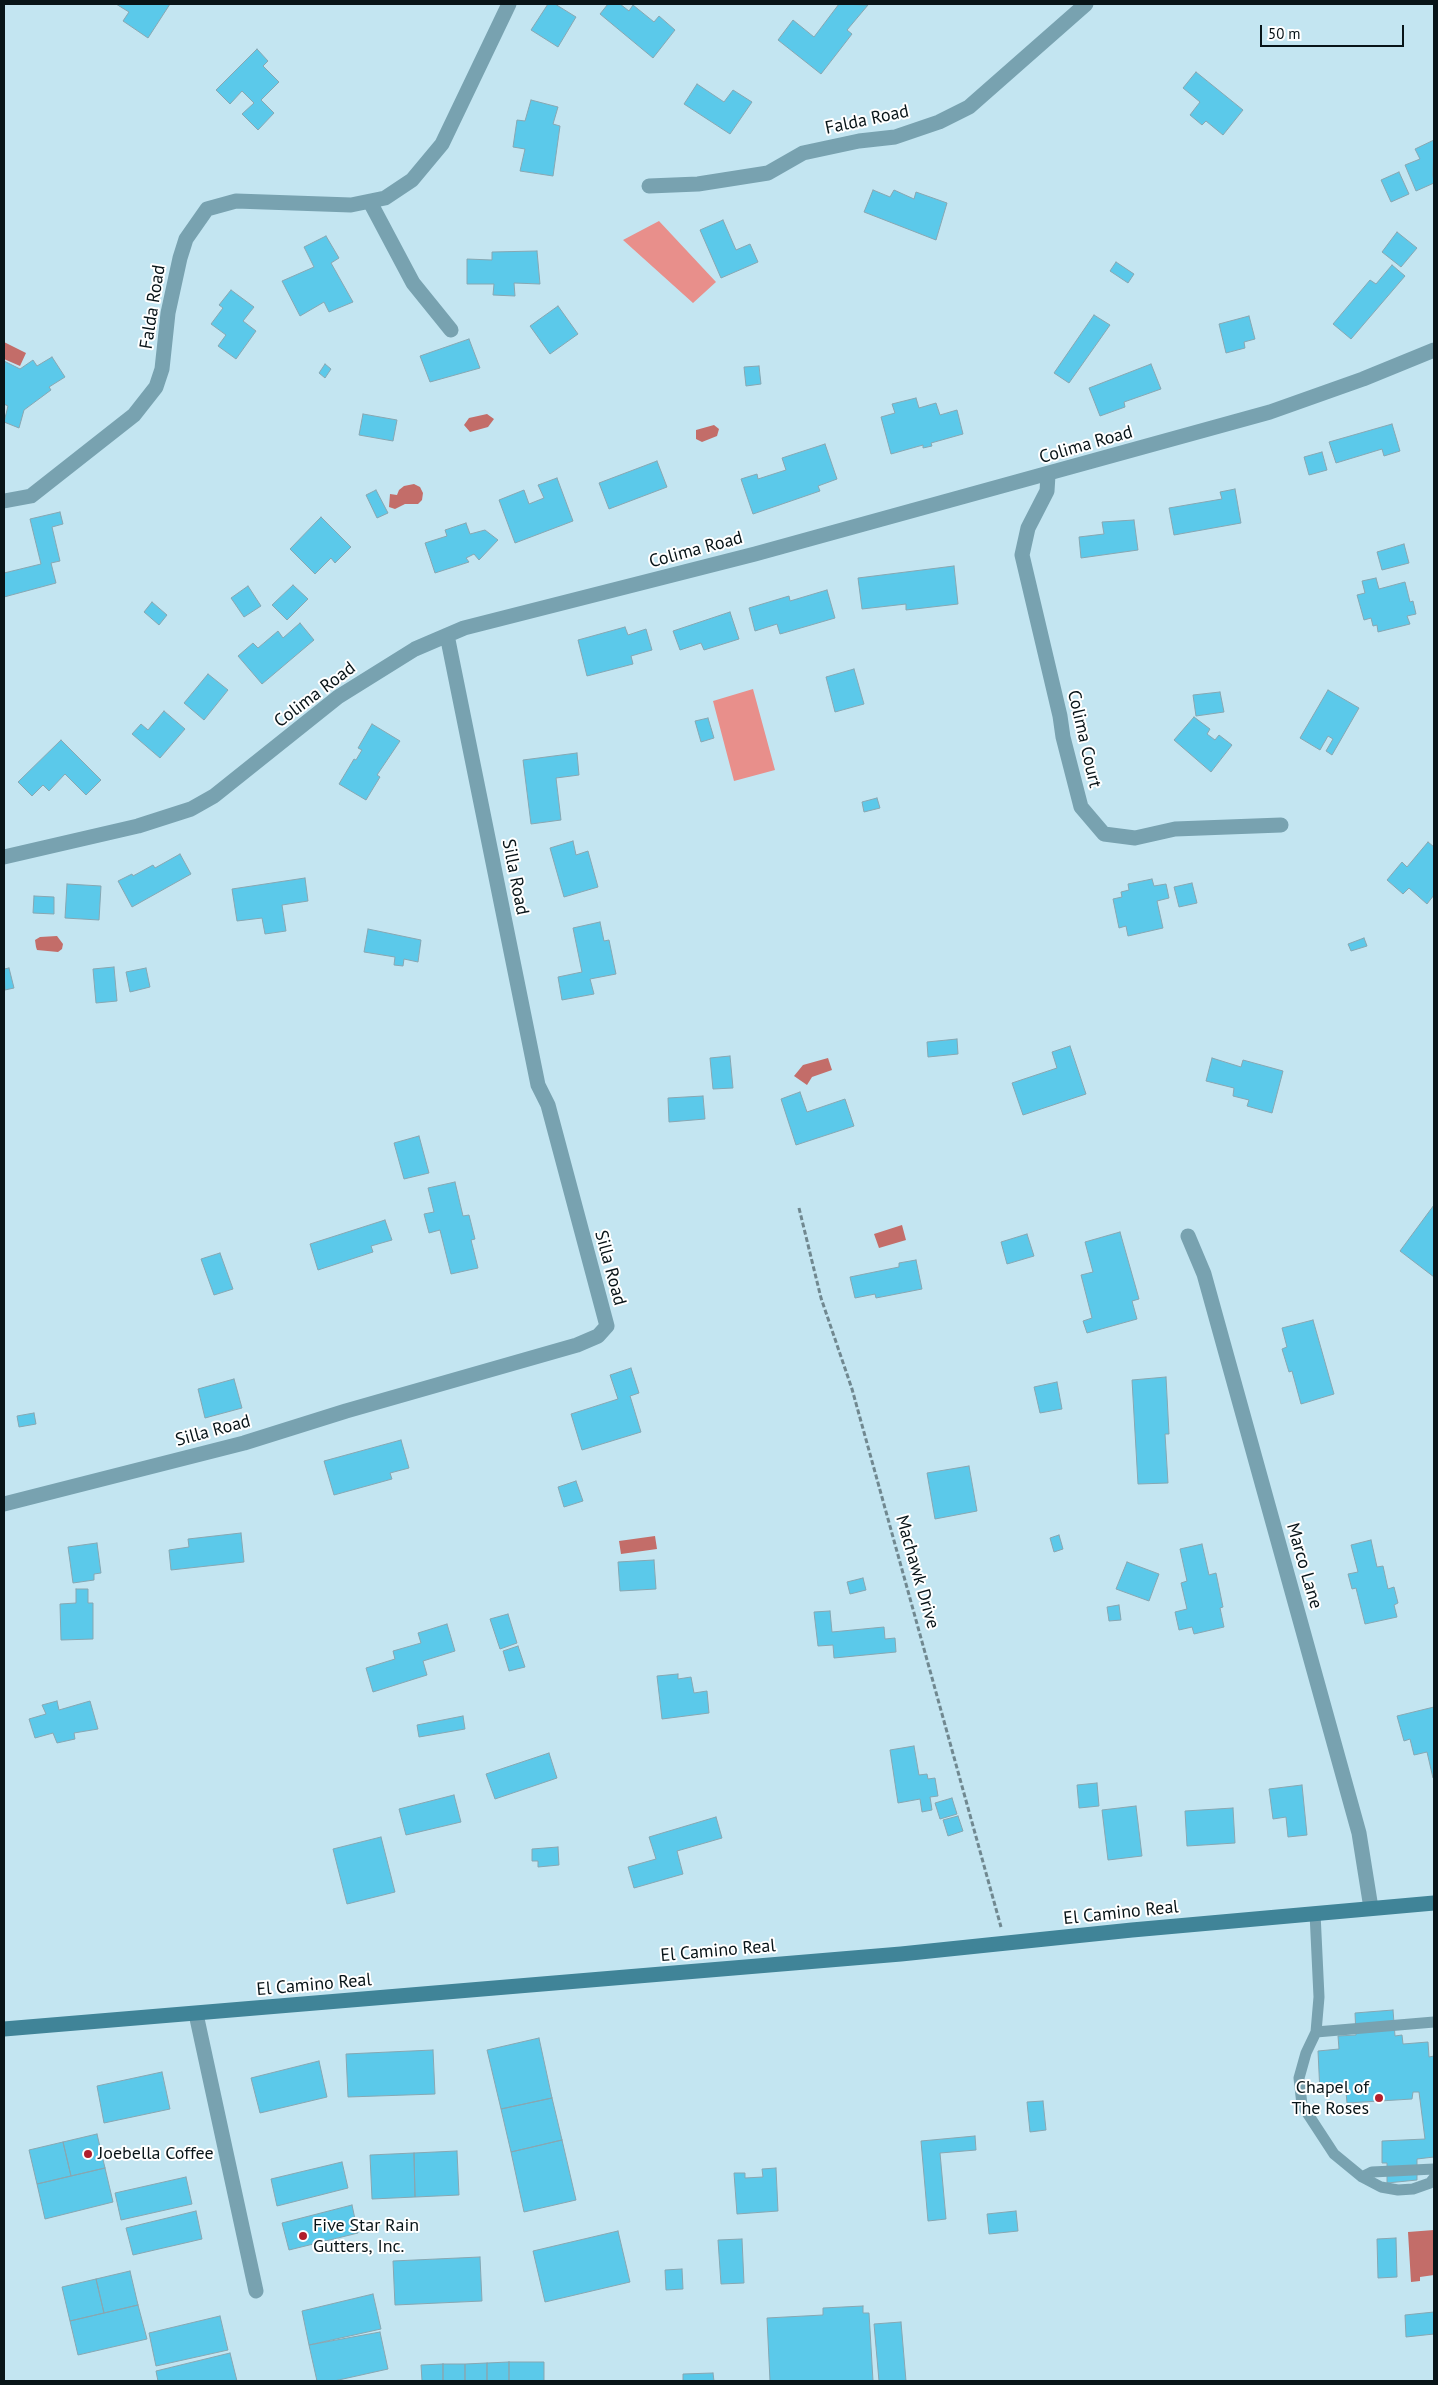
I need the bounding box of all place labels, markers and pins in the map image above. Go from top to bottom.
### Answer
place label: Chapel of The Roses [1291,2077,1369,2120]
marker: Chapel of The Roses [1373,2092,1385,2104]
place label: Joebella Coffee [98,2143,214,2165]
marker: Joebella Coffee [82,2148,94,2160]
place label: Five Star Rain Gutters, Inc. [313,2215,419,2258]
marker: Five Star Rain Gutters, Inc. [297,2230,309,2242]

